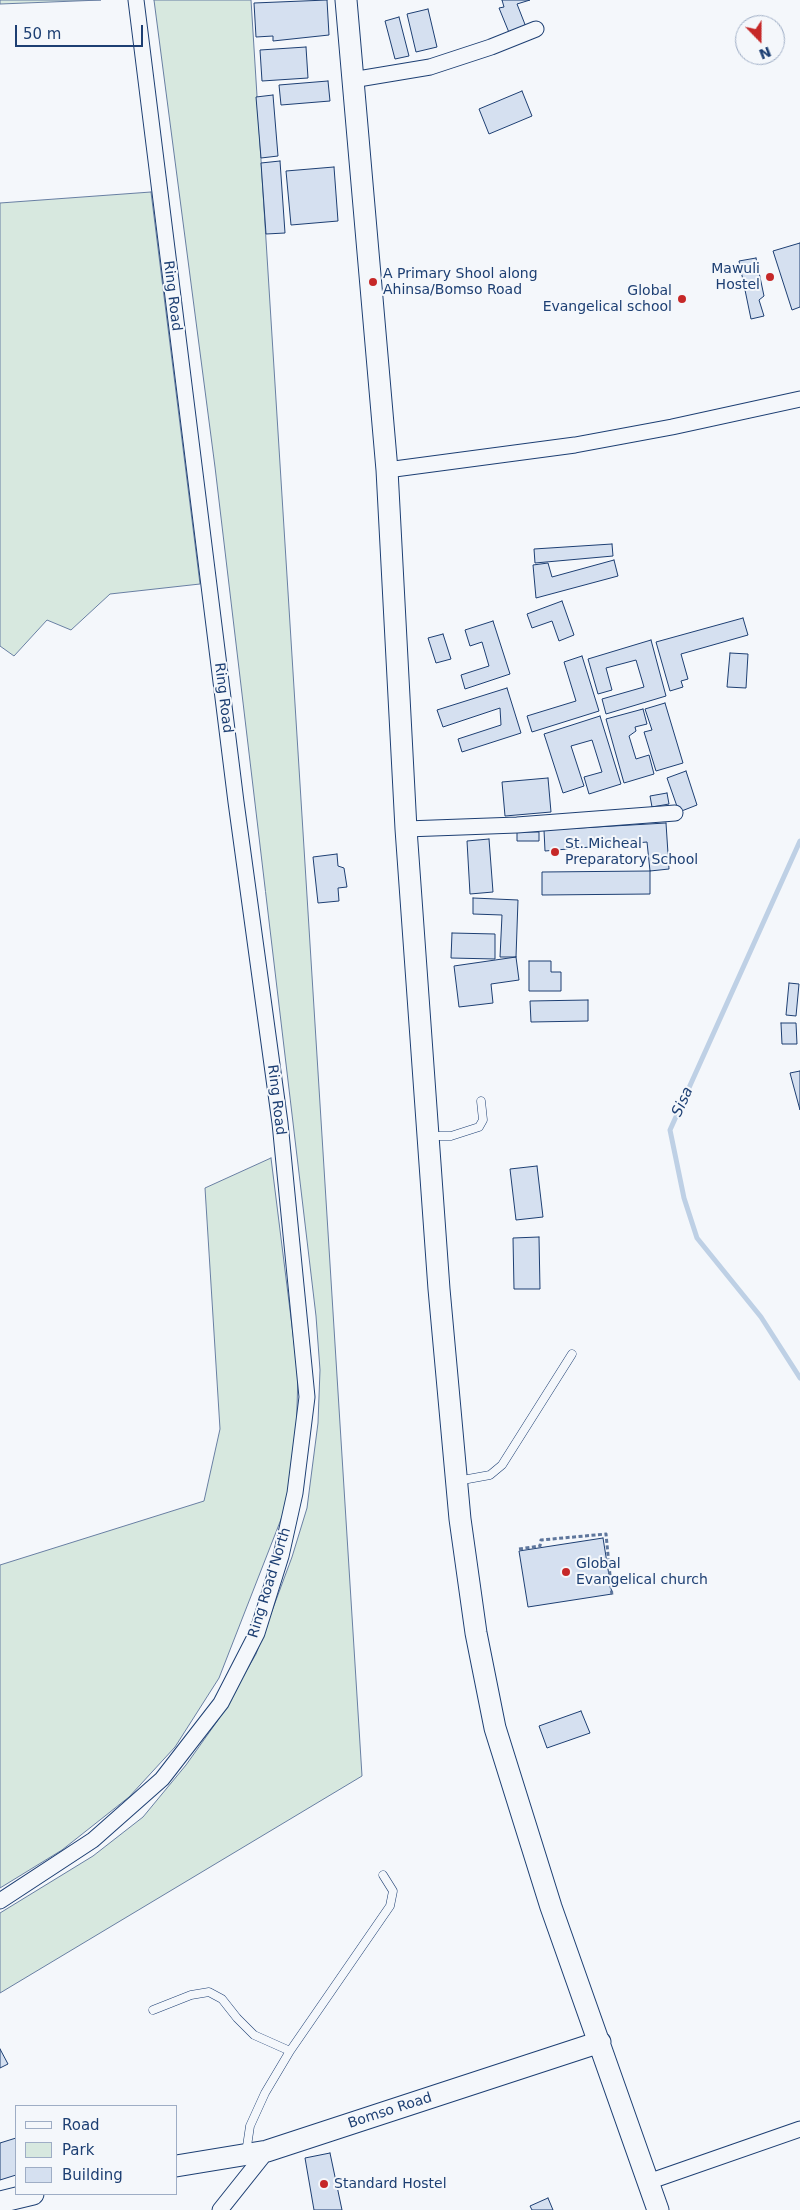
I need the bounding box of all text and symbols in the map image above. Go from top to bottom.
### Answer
scale bar [18,15,145,47]
north arrow [735,15,785,65]
text: 50 m [23,25,61,43]
text: N [757,43,774,63]
street label: Ring Road [159,260,185,332]
place label: Mawuli Hostel [711,261,760,294]
place label: A Primary Shool along Ahinsa/Bomso Road [383,266,538,298]
marker: Mawuli Hostel [764,271,776,283]
marker: A Primary Shool along Ahinsa/Bomso Road [367,276,379,288]
place label: Global Evangelical school [543,283,672,316]
marker: Global Evangelical school [676,293,688,305]
street label: Ring Road [210,662,236,734]
place label: St. Micheal Preparatory School [565,836,698,869]
marker: St. Micheal Preparatory School [549,846,561,858]
street label: Ring Road [263,1064,289,1136]
water label: Sisa [669,1084,697,1120]
street label: Ring Road North [245,1526,295,1640]
place label: Global Evangelical church [576,1556,708,1588]
marker: Global Evangelical church [560,1566,572,1578]
street label: Bomso Road [346,2090,434,2132]
legend [15,2105,178,2195]
text: Road [62,2116,100,2134]
text: Park [62,2141,94,2159]
text: Building [62,2166,123,2184]
place label: Standard Hostel [334,2176,447,2192]
marker: Standard Hostel [318,2178,330,2190]

